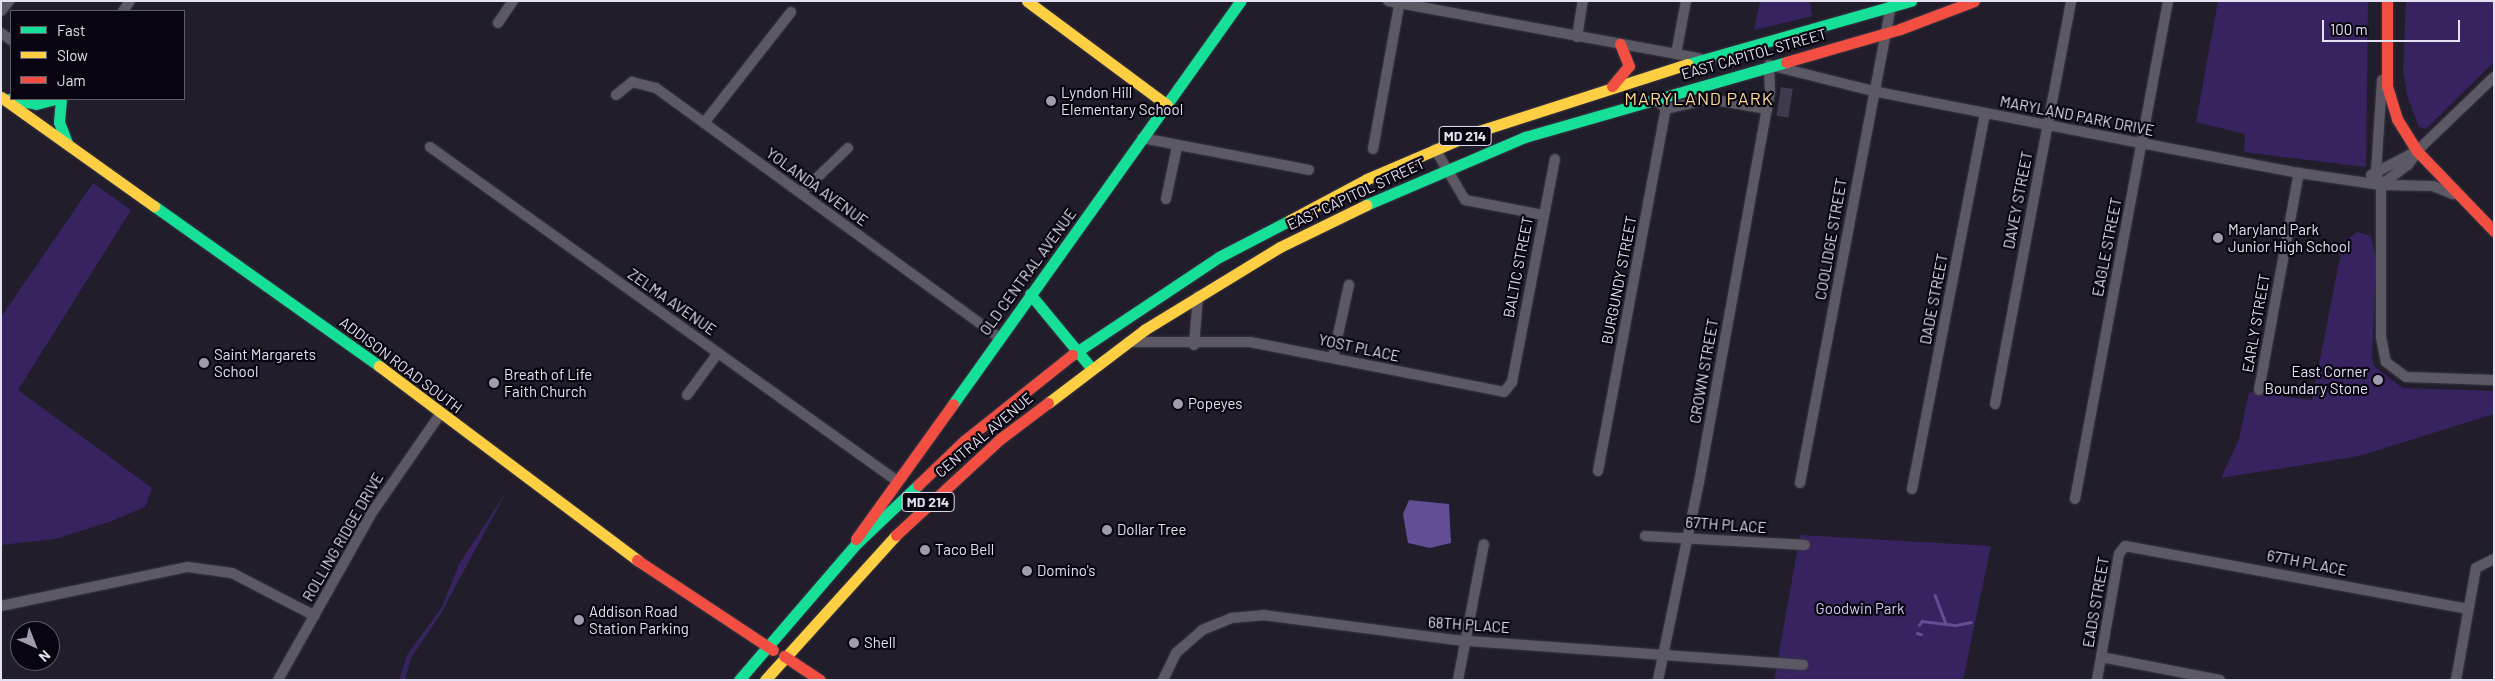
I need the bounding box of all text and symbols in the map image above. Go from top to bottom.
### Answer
legend [10,10,185,100]
scale bar [2325,10,2462,42]
text: 100 m [2330,20,2368,38]
text: Fast [57,21,85,39]
street label: EAST CAPITOL STREET [1679,25,1829,83]
text: Slow [57,46,88,64]
text: Jam [57,71,86,89]
place label: Lyndon Hill Elementary School [1061,83,1183,118]
district label: MARYLAND PARK [1623,87,1775,109]
street label: MARYLAND PARK DRIVE [1998,92,2156,140]
marker: Lyndon Hill Elementary School [1045,95,1057,107]
road number: MD 214 [1438,124,1492,148]
street label: YOLANDA AVENUE [762,144,872,230]
street label: DAVEY STREET [2000,150,2036,250]
street label: EAST CAPITOL STREET [1284,154,1428,234]
street label: COOLIDGE STREET [1811,177,1851,301]
street label: EAGLE STREET [2089,196,2125,298]
street label: OLD CENTRAL AVENUE [976,205,1080,339]
street label: BURGUNDY STREET [1598,214,1640,346]
street label: BALTIC STREET [1499,215,1537,319]
place label: Maryland Park Junior High School [2228,220,2350,255]
marker: Maryland Park Junior High School [2212,232,2224,244]
street label: DADE STREET [1916,252,1952,346]
street label: ZELMA AVENUE [624,265,720,339]
street label: EARLY STREET [2238,272,2274,374]
street label: ADDISON ROAD SOUTH [336,313,466,417]
street label: CROWN STREET [1686,317,1722,425]
street label: YOST PLACE [1317,331,1401,365]
place label: Saint Margarets School [214,345,316,380]
marker: Saint Margarets School [198,357,210,369]
place label: East Corner Boundary Stone [2265,362,2368,397]
place label: Breath of Life Faith Church [504,365,592,400]
marker: East Corner Boundary Stone [2372,374,2384,386]
marker: Breath of Life Faith Church [488,377,500,389]
street label: CENTRAL AVENUE [931,389,1037,481]
place label: Popeyes [1188,395,1242,413]
marker: Popeyes [1172,398,1184,410]
street label: ROLLING RIDGE DRIVE [299,470,387,604]
road number: MD 214 [900,491,956,514]
street label: 67TH PLACE [1685,513,1767,537]
place label: Dollar Tree [1117,521,1187,539]
marker: Dollar Tree [1101,524,1113,536]
place label: Taco Bell [935,541,994,559]
marker: Taco Bell [919,544,931,556]
street label: 67TH PLACE [2265,546,2349,580]
street label: EADS STREET [2079,555,2113,649]
place label: Domino's [1037,562,1095,580]
marker: Domino's [1021,565,1033,577]
park label: Goodwin Park [1816,600,1904,618]
place label: Addison Road Station Parking [589,602,689,637]
street label: 68TH PLACE [1427,613,1511,637]
marker: Addison Road Station Parking [573,614,585,626]
north arrow [10,621,60,671]
place label: Shell [864,634,896,652]
marker: Shell [848,637,860,649]
text: N [36,647,54,666]

